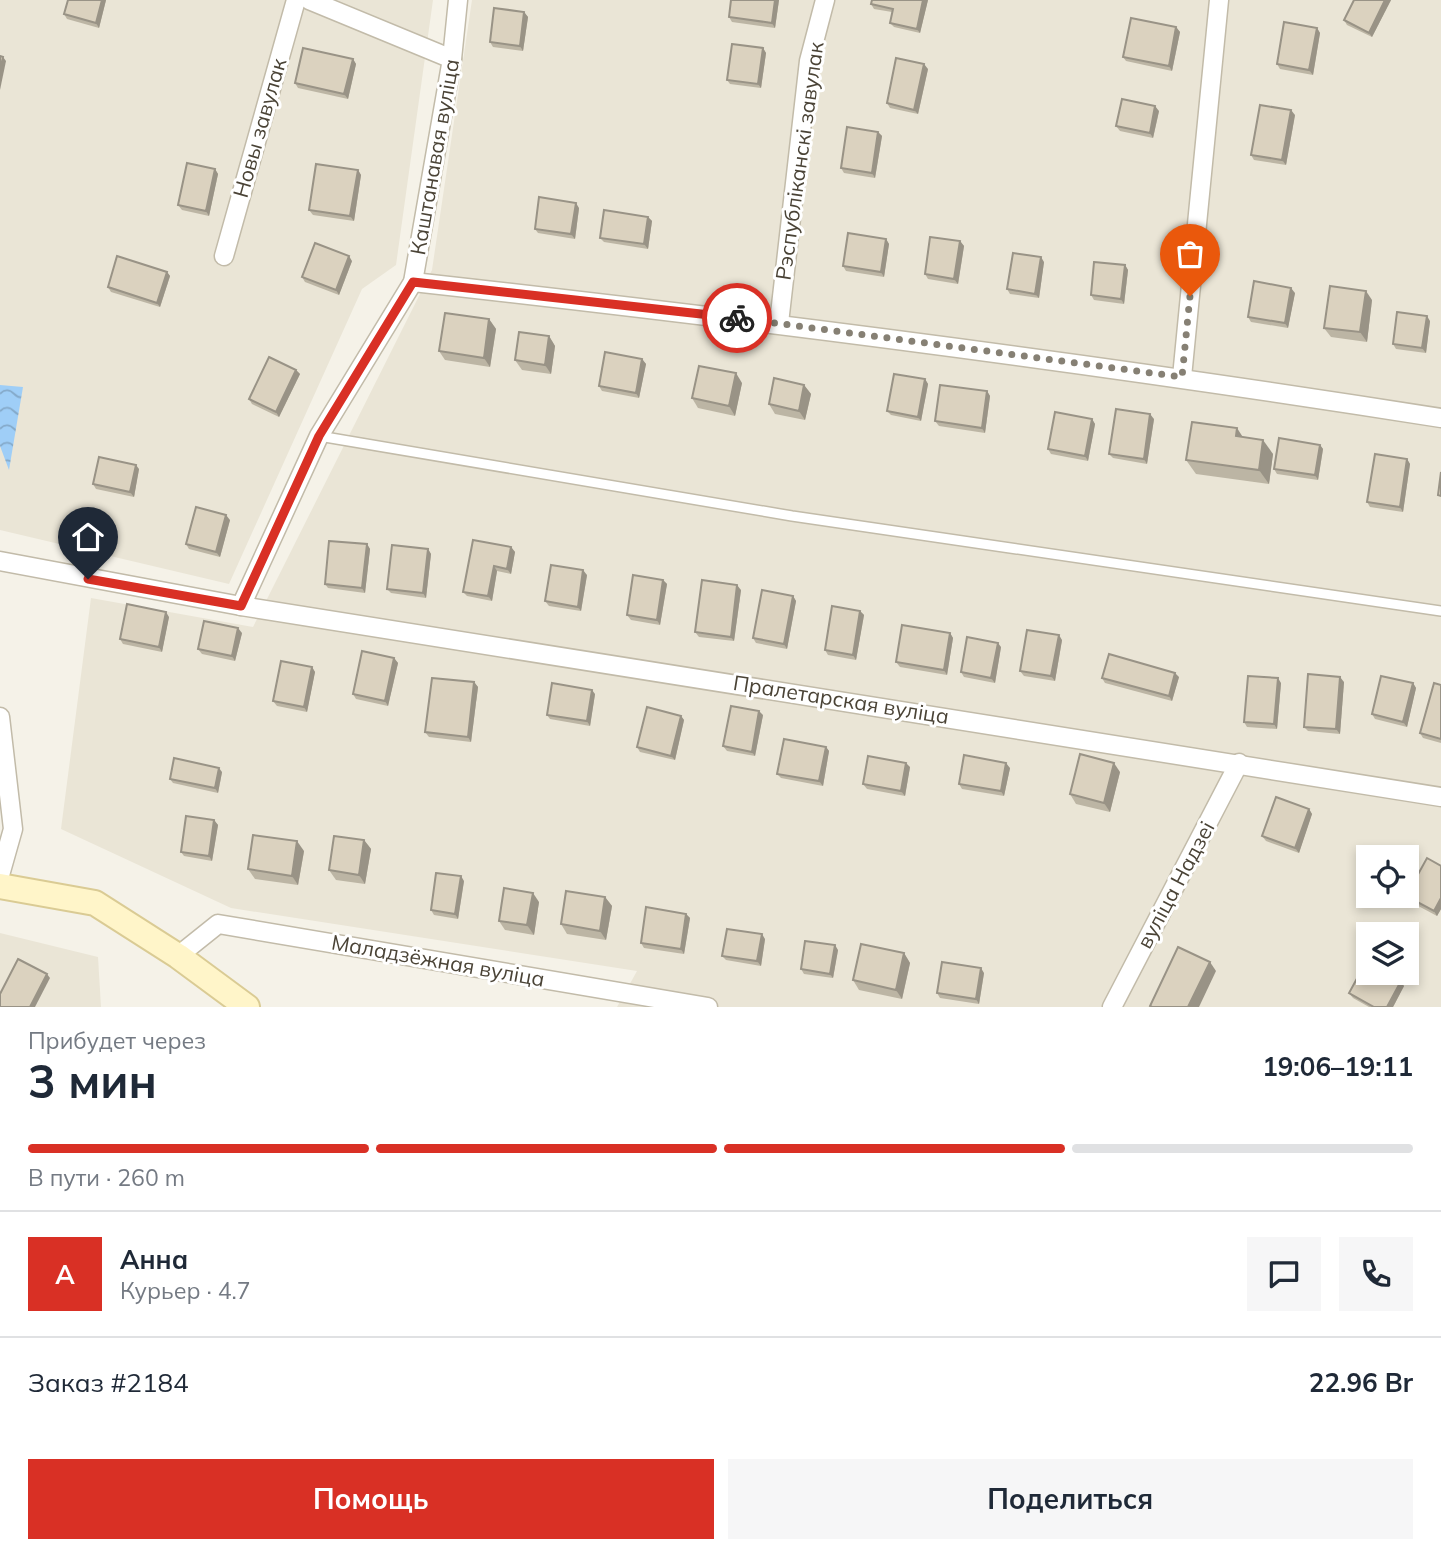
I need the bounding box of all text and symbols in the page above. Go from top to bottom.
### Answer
street label: Рэспубліканскі завулак [769,39,829,282]
street label: Новы завулак [227,55,291,200]
street label: Каштанавая вуліца [404,57,464,257]
pin [1160,224,1220,296]
icon: bag [1171,235,1209,273]
courier [702,283,772,353]
icon: bike [718,299,756,337]
pin [58,507,118,579]
icon: home [69,518,107,556]
street label: Пралетарская вуліца [731,669,951,729]
street label: вуліца Надзеі [1131,816,1220,953]
map controls [1356,845,1419,985]
button: locate [1356,845,1419,908]
button: layers [1356,922,1419,985]
street label: Маладзёжная вуліца [330,928,547,992]
text: Прибудет через [28,1026,206,1055]
text: 19:06–19:11 [1262,1050,1413,1083]
text: 3 мин [28,1052,157,1110]
text: В пути · 260 m [28,1163,185,1192]
button: chat [1247,1237,1321,1311]
button: phone [1339,1237,1413,1311]
text: Анна [120,1243,188,1276]
text: А [55,1258,75,1291]
text: Курьер · 4.7 [120,1276,251,1305]
text: Заказ #2184 [28,1366,189,1399]
text: 22.96 Br [1309,1366,1413,1399]
button: Помощь [28,1459,714,1539]
button: Поделиться [728,1459,1413,1539]

